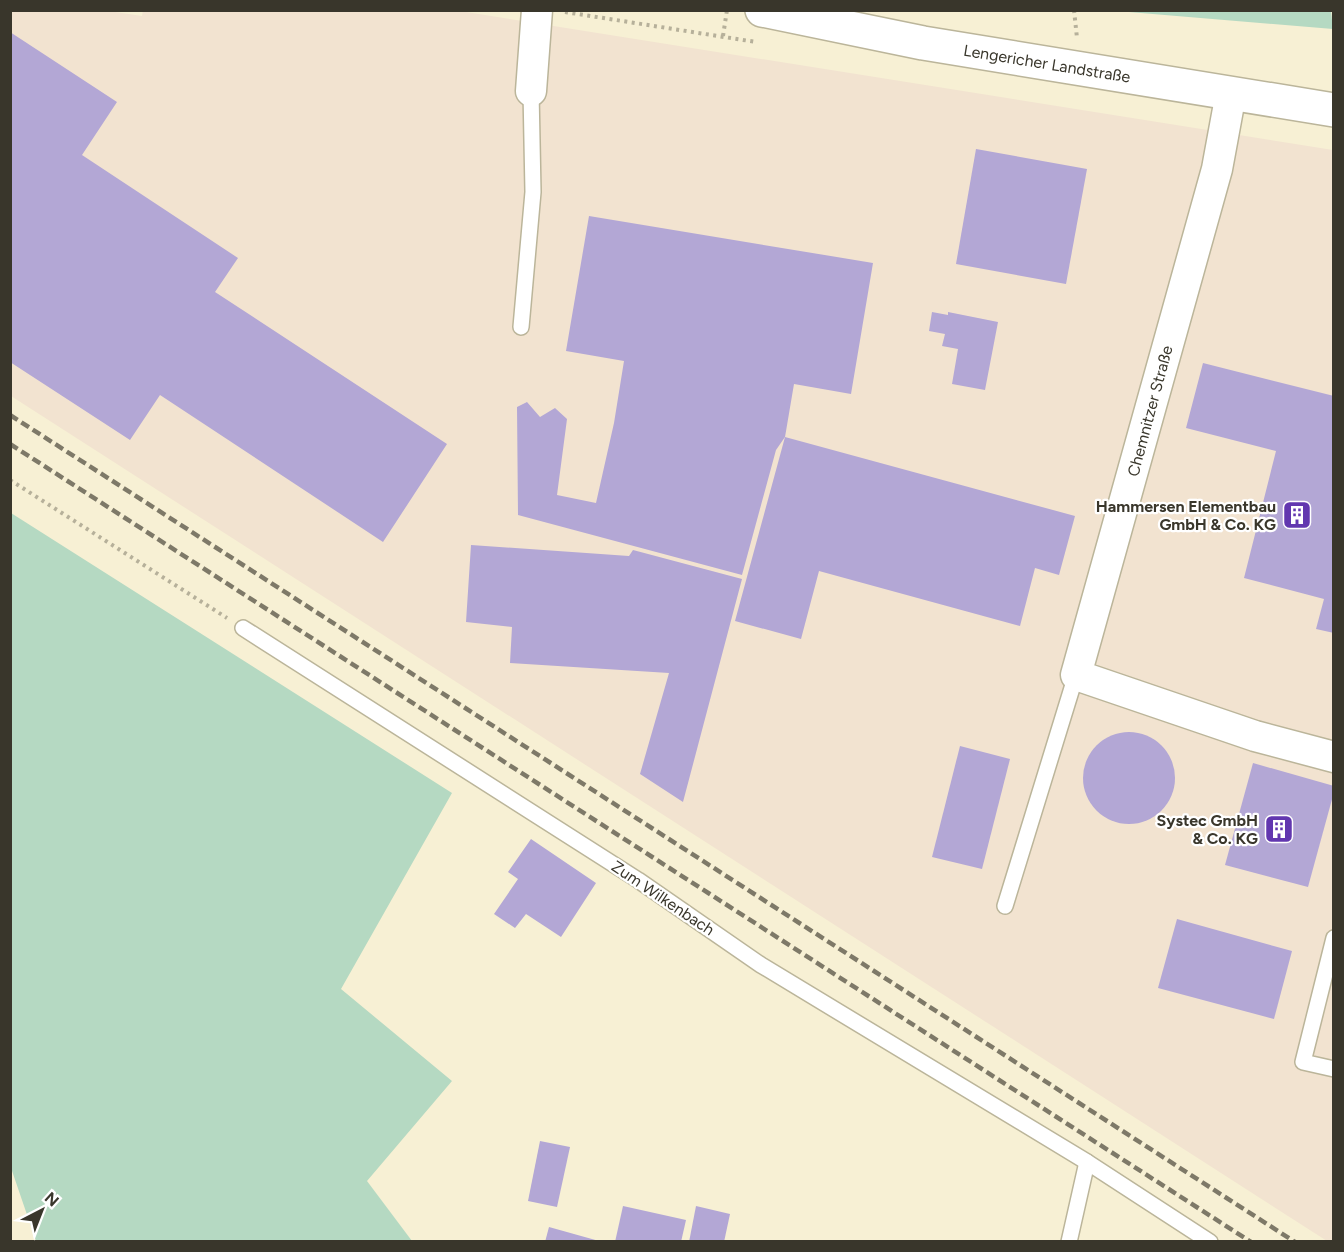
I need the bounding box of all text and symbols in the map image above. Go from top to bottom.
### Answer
street label: Lengericher Landstraße [962,40,1132,86]
street label: Chemnitzer Straße [1123,343,1177,479]
place label: Hammersen Elementbau GmbH & Co. KG [1096,497,1276,534]
building icon: Hammersen Elementbau GmbH & Co. KG [1281,499,1313,531]
place label: Systec GmbH & Co. KG [1157,811,1258,848]
building icon: Systec GmbH & Co. KG [1263,813,1295,845]
street label: Zum Wilkenbach [608,857,718,939]
north arrow [12,1180,72,1240]
text: N [41,1188,63,1210]

